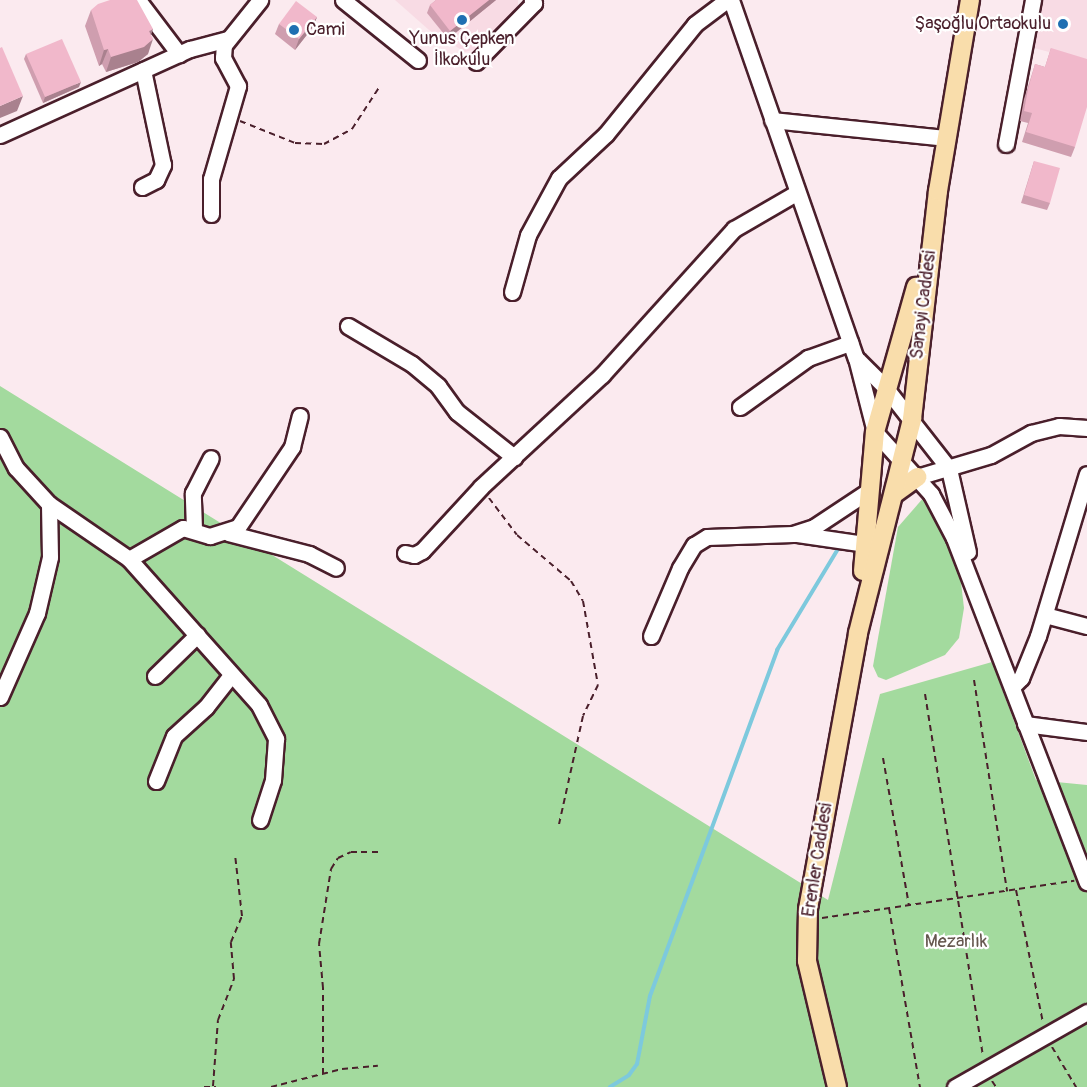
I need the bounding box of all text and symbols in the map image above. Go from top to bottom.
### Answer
marker: Yunus Çepken İlkokulu [455,13,469,27]
place label: Şaşoğlu Ortaokulu [915,13,1051,35]
marker: Şaşoğlu Ortaokulu [1056,17,1070,31]
place label: Cami [306,19,345,41]
marker: Cami [287,23,301,37]
place label: Yunus Çepken İlkokulu [409,29,515,72]
street label: Sanayi Caddesi [907,250,941,360]
street label: Erenler Caddesi [798,801,838,919]
park label: Mezarlık [925,931,987,953]

